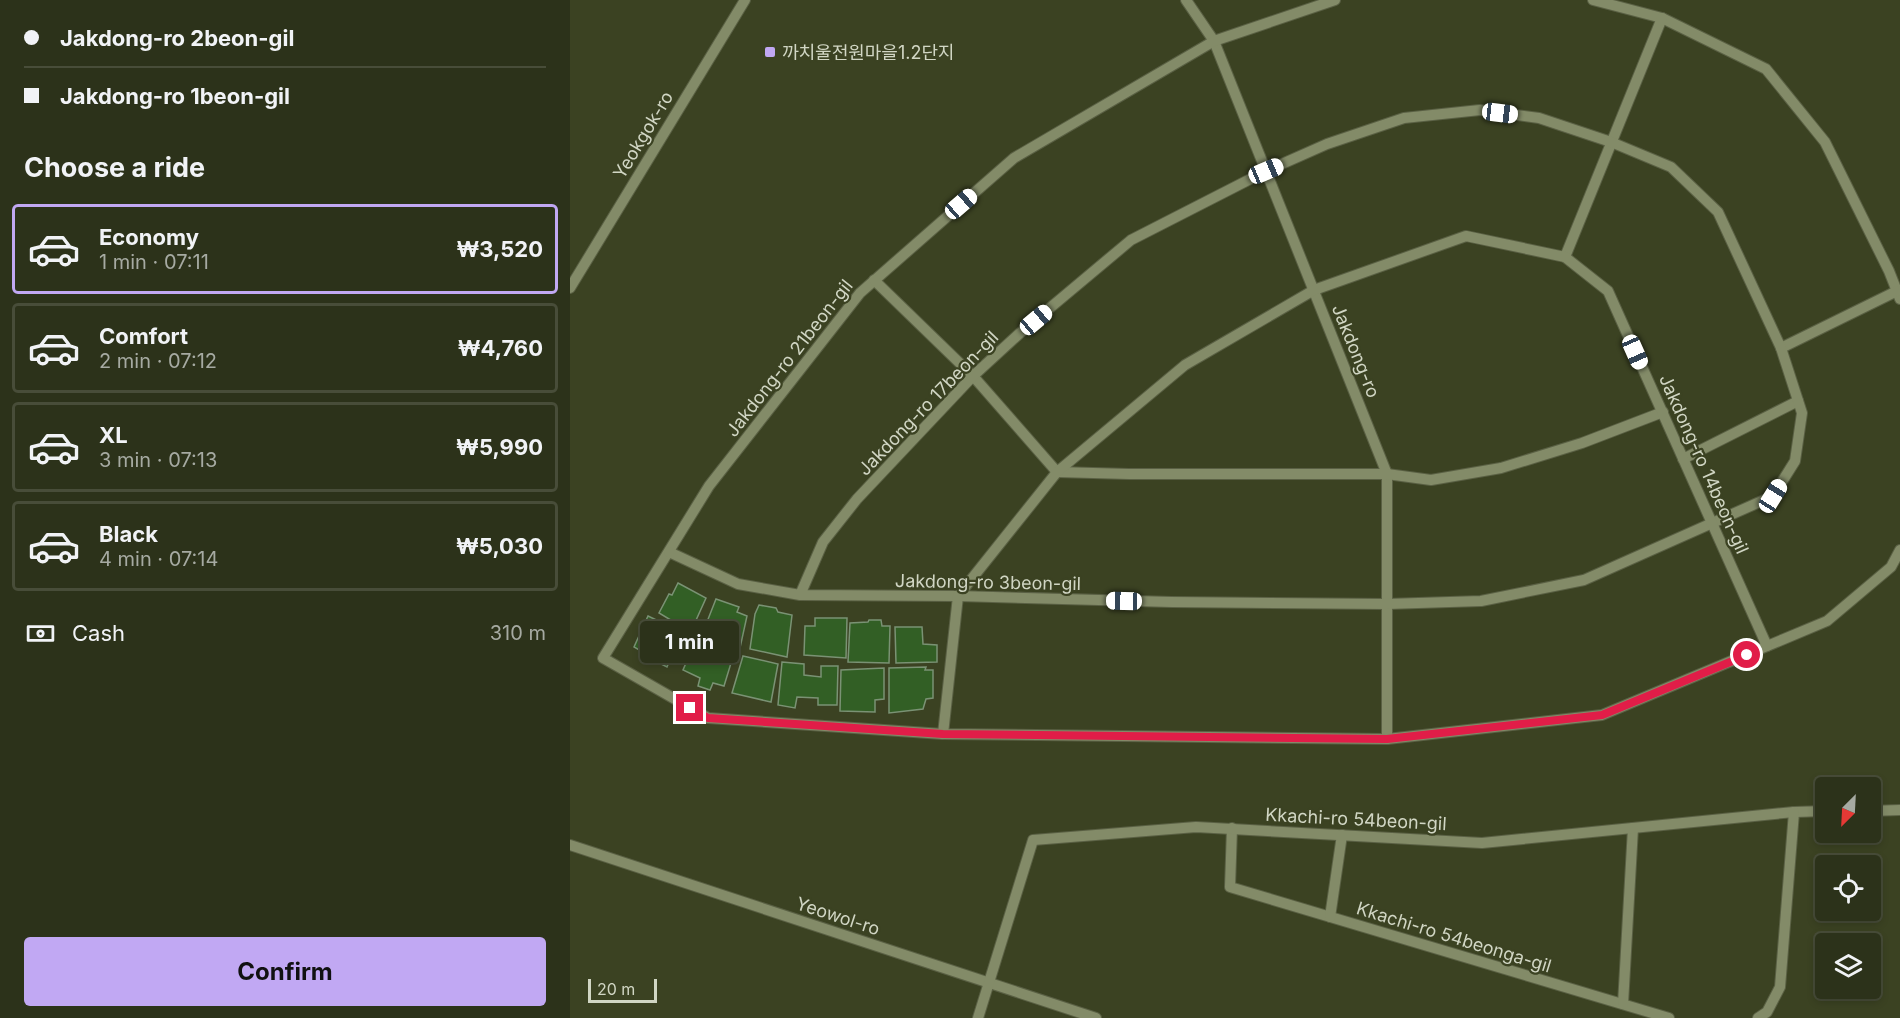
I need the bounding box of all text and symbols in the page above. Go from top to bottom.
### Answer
text: Jakdong-ro 2beon-gil [60,25,294,51]
place label: 까치울전원마을1.2단지 [782,42,955,63]
marker: 까치울전원마을1.2단지 [763,45,777,59]
text: Jakdong-ro 1beon-gil [60,83,290,109]
street label: Yeokgok-ro [609,88,677,182]
car [1481,102,1519,124]
text: Choose a ride [24,151,205,184]
car [1246,156,1286,186]
car [942,185,980,223]
icon: car [27,222,81,276]
text: Economy [99,224,199,250]
text: ₩3,520 [456,236,543,262]
text: 1 min · 07:11 [99,250,209,274]
street label: Jakdong-ro 21beon-gil [721,275,857,441]
street label: Jakdong-ro [1328,301,1384,401]
car [1016,302,1056,338]
icon: car [27,321,81,375]
text: Comfort [99,323,188,349]
street label: Jakdong-ro 17beon-gil [854,326,1002,480]
car [1619,332,1651,372]
text: ₩4,760 [458,335,543,361]
text: 2 min · 07:12 [99,349,217,373]
street label: Jakdong-ro 14beon-gil [1655,371,1753,557]
icon: car [27,420,81,474]
text: XL [99,422,128,448]
text: ₩5,990 [456,434,543,460]
text: 3 min · 07:13 [99,448,217,472]
car [1756,476,1790,516]
icon: car [27,519,81,573]
text: Black [99,521,158,547]
text: ₩5,030 [456,533,543,559]
text: 4 min · 07:14 [99,547,218,571]
street label: Jakdong-ro 3beon-gil [895,570,1081,594]
car [1106,592,1142,610]
icon: cash [24,617,57,650]
text: Cash [72,620,125,646]
text: 310 m [490,621,546,645]
callout: 1 min [640,621,740,663]
text: 1 min [665,630,714,654]
route start [1733,641,1760,668]
route end [676,694,703,721]
north arrow [1815,777,1881,843]
map controls [1815,777,1881,999]
street label: Kkachi-ro 54beon-gil [1265,804,1447,834]
button: locate [1815,855,1881,921]
street label: Yeowol-ro [793,893,883,939]
street label: Kkachi-ro 54beonga-gil [1354,897,1554,977]
button: layers [1815,933,1881,999]
button: Confirm [24,937,546,1006]
scale bar [588,976,657,1004]
text: 20 m [597,979,635,999]

